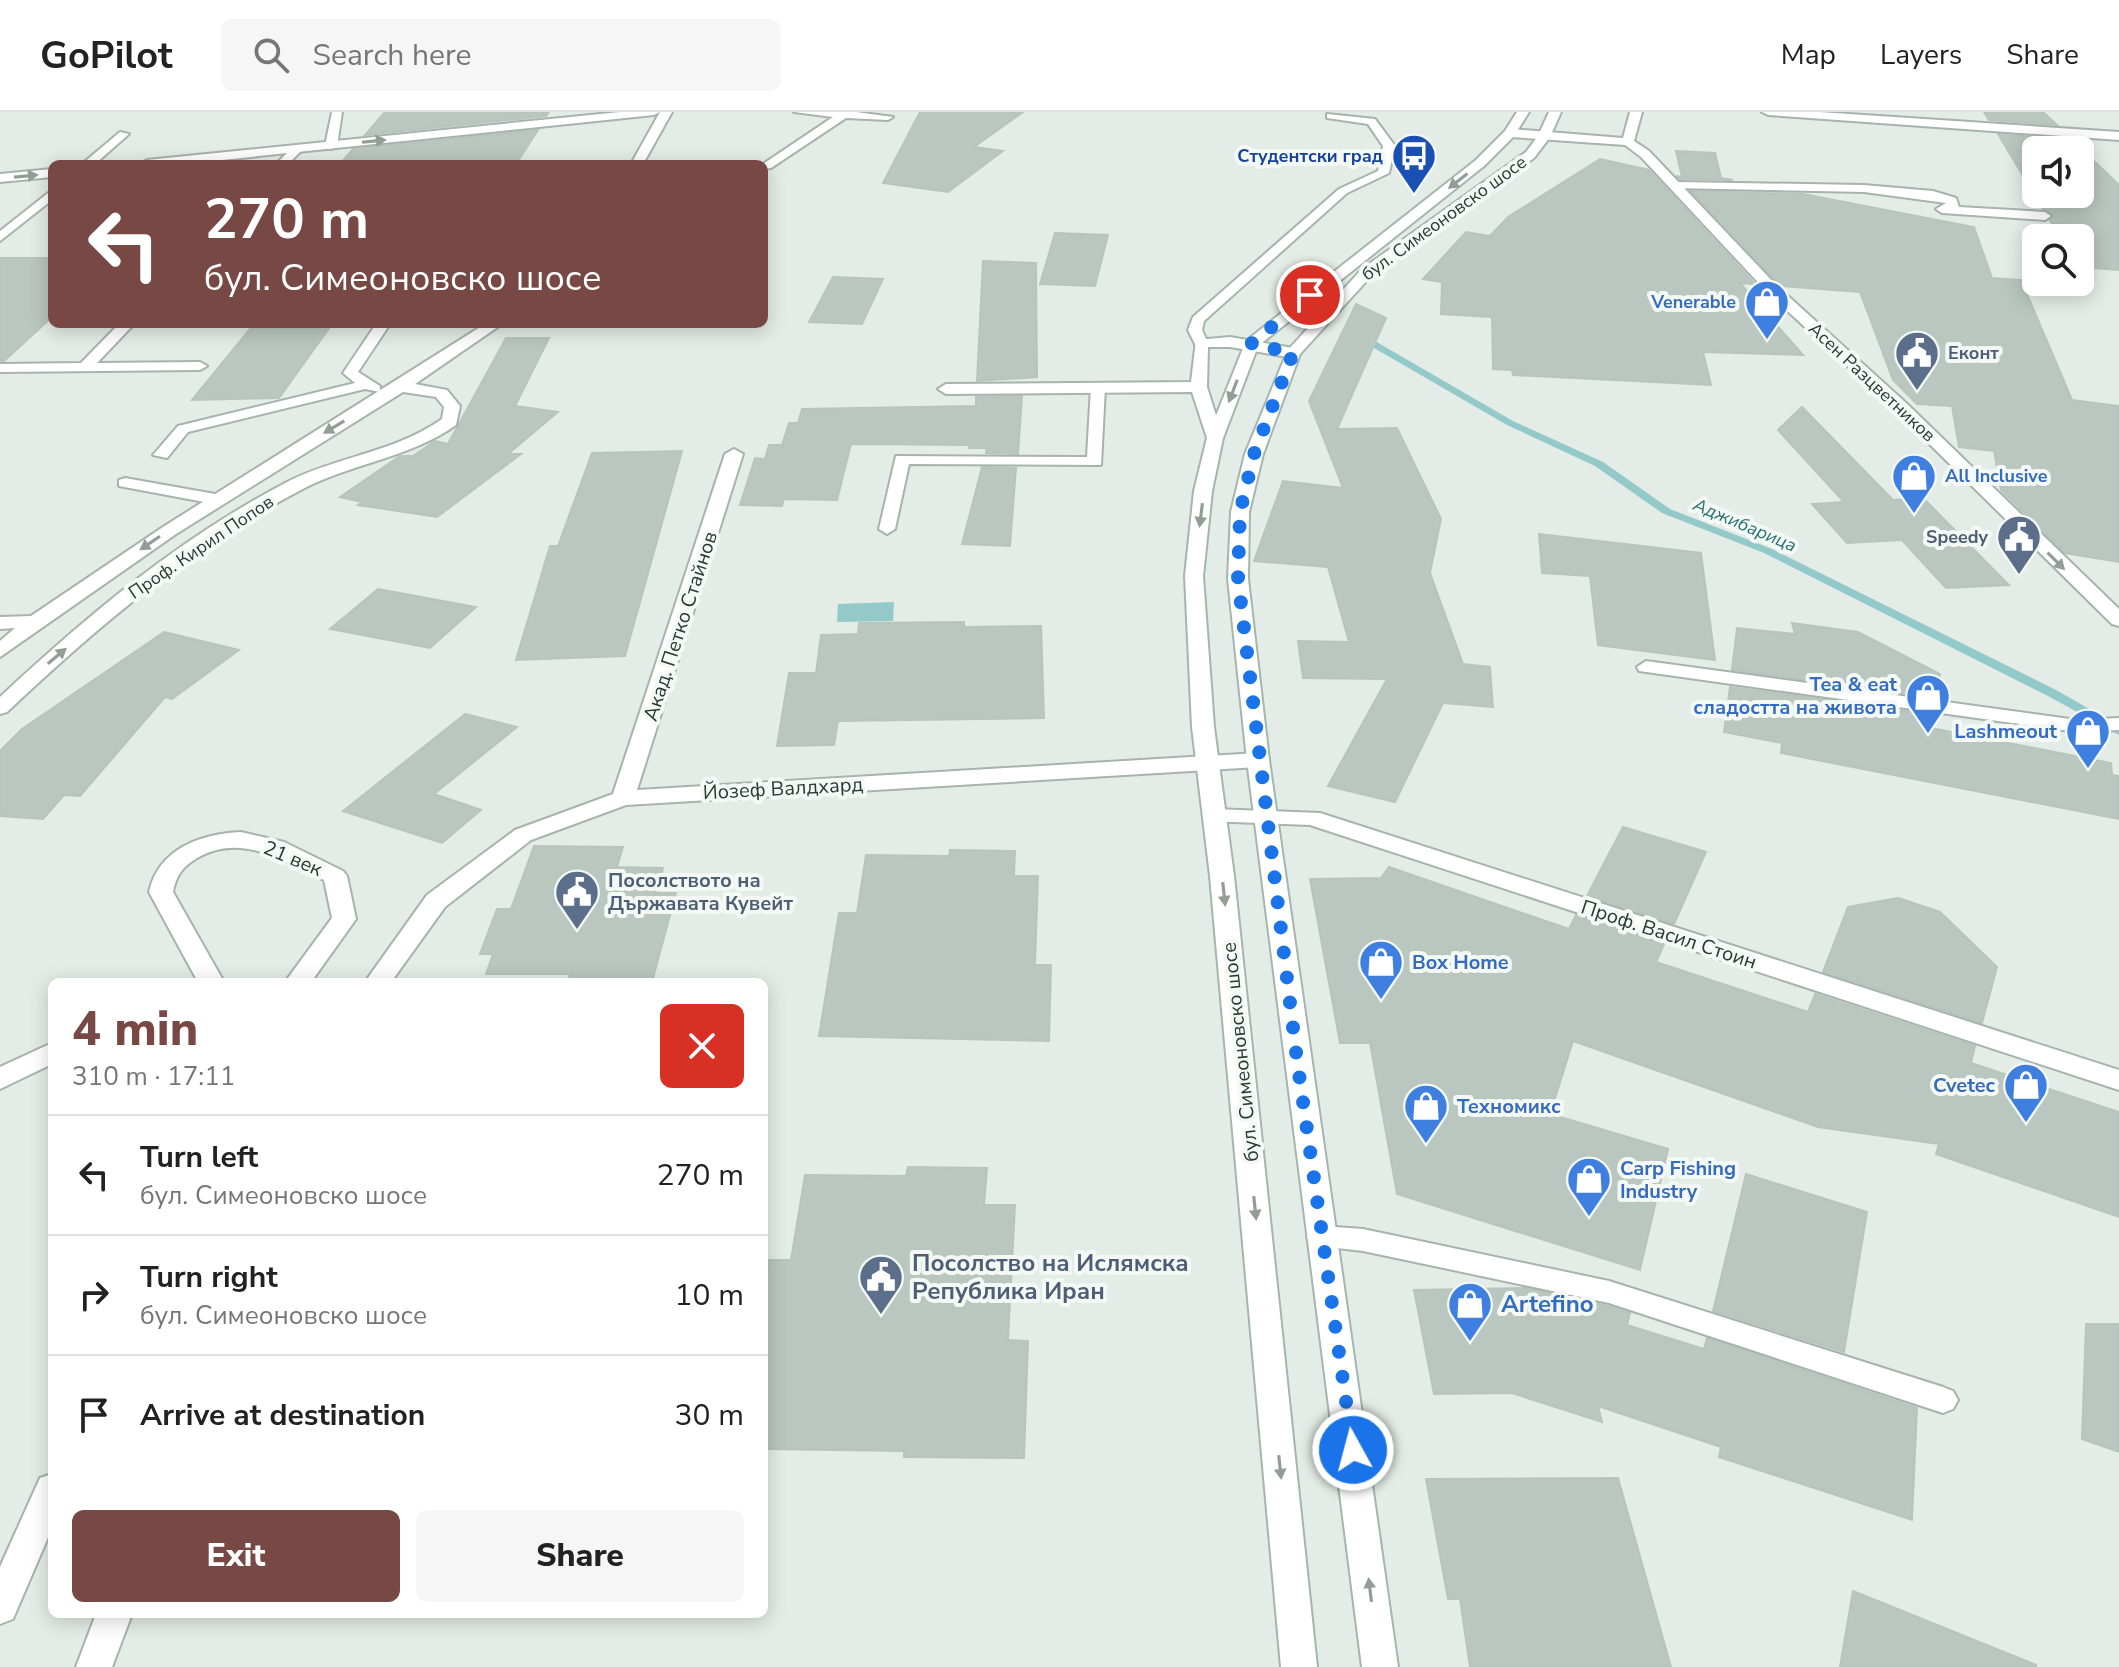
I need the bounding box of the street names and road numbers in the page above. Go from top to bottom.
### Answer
street label: бул. Симеоновско шосе [1357,150,1531,286]
street label: Асен Разцветников [1803,317,1941,447]
street label: Проф. Кирил Попов [124,489,278,604]
street label: Акад. Петко Стайнов [637,528,724,725]
street label: Йозеф Валдхард [702,771,864,806]
street label: 21 век [259,834,327,883]
street label: Проф. Васил Стоин [1578,893,1760,976]
street label: бул. Симеоновско шосе [1216,941,1265,1163]

